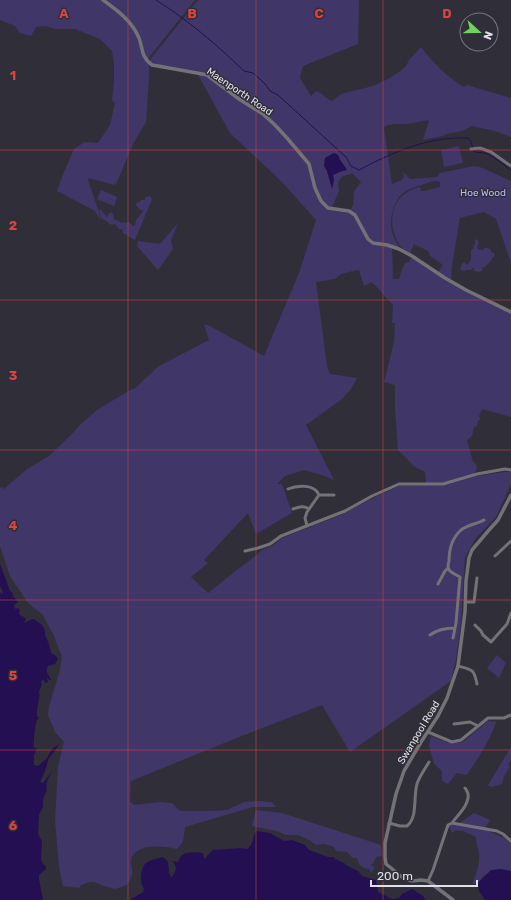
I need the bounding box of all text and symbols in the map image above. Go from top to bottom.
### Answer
text: A [59,6,69,21]
text: B [187,6,197,21]
text: C [314,6,324,21]
text: D [442,6,452,21]
north arrow [459,12,499,52]
text: N [480,29,495,42]
street label: Maenporth Road [204,65,275,118]
text: 1 [10,68,16,83]
park label: Hoe Wood [460,187,506,199]
text: 2 [9,218,17,233]
text: 3 [9,368,18,383]
text: 4 [9,518,18,533]
text: 5 [9,668,17,683]
street label: Swanpool Road [395,699,442,766]
text: 6 [9,818,18,833]
scale bar [371,862,477,888]
text: 200 m [377,869,413,883]

